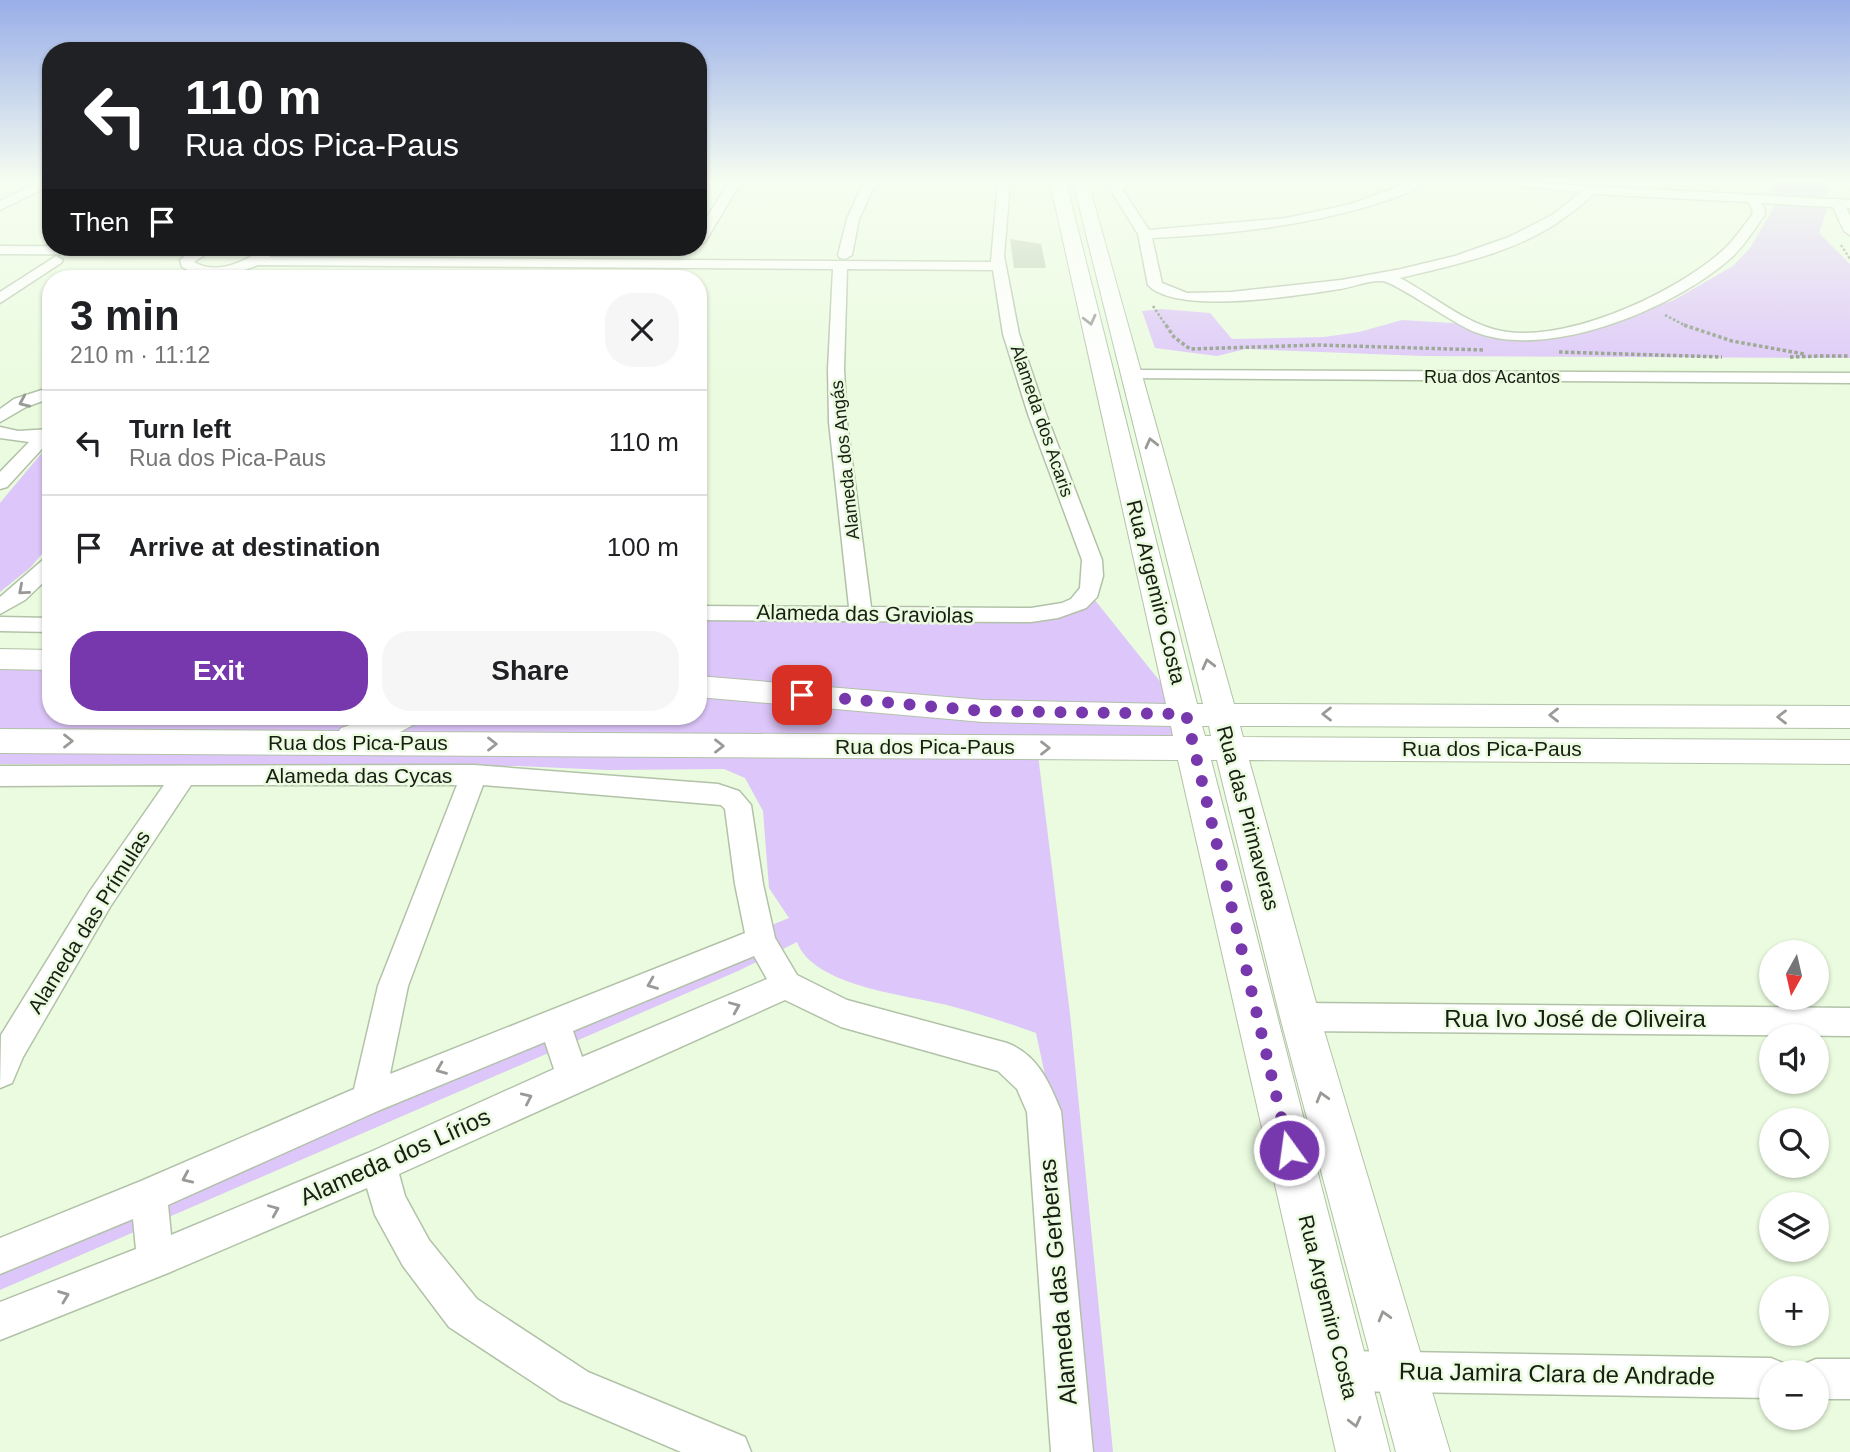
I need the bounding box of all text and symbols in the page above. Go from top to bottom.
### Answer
icon: left [70,70,161,161]
text: 110 m [185,70,321,124]
text: Rua dos Pica-Paus [185,127,459,163]
icon: arrive [143,203,181,241]
text: Then [70,207,129,237]
text: 3 min [70,292,180,339]
button: close [605,293,679,367]
one-way arrow [1082,313,1096,325]
text: 210 m · 11:12 [70,342,210,368]
street label: Alameda dos Acaris [1007,343,1077,499]
street label: Rua dos Acantos [1424,367,1560,387]
street label: Alameda dos Angás [827,379,863,541]
one-way arrow [19,394,31,408]
text: Turn left [129,414,231,444]
icon: left [70,424,108,462]
text: 110 m [609,427,679,457]
one-way arrow [1145,438,1159,450]
text: Rua dos Pica-Paus [129,445,326,471]
street label: Rua Argemiro Costa [1122,497,1191,687]
icon: arrive [70,529,108,567]
text: Arrive at destination [129,532,380,562]
text: 100 m [607,532,679,562]
one-way arrow [19,582,32,594]
street label: Alameda das Graviolas [756,600,974,627]
button: Exit [70,631,368,711]
button: Share [382,631,679,711]
one-way arrow [1202,658,1216,670]
pin [772,665,832,725]
icon: arrive [783,676,821,714]
one-way arrow [1321,706,1332,722]
one-way arrow [1549,707,1559,723]
one-way arrow [1776,709,1787,725]
street label: Rua das Primaveras [1213,723,1284,913]
street label: Rua dos Pica-Paus [268,731,448,754]
one-way arrow [63,733,74,749]
street label: Rua dos Pica-Paus [835,735,1015,758]
one-way arrow [487,736,497,752]
street label: Rua dos Pica-Paus [1402,737,1582,760]
one-way arrow [714,738,725,754]
one-way arrow [1040,740,1050,756]
street label: Alameda das Cycas [266,764,452,787]
street label: Alameda das Prímulas [23,826,154,1017]
north arrow [1759,940,1829,1010]
map controls [1759,940,1829,1430]
one-way arrow [647,975,659,989]
one-way arrow [728,1001,741,1015]
street label: Rua Ivo José de Oliveira [1444,1005,1706,1032]
button: sound [1759,1024,1829,1094]
one-way arrow [436,1061,448,1075]
one-way arrow [1316,1091,1331,1103]
one-way arrow [520,1092,532,1106]
street label: Alameda dos Lírios [295,1102,494,1211]
button: search [1759,1108,1829,1178]
position arrow [1252,1113,1326,1187]
street label: Alameda das Gerberas [1033,1158,1082,1406]
one-way arrow [182,1170,194,1184]
button: layers [1759,1192,1829,1262]
one-way arrow [267,1204,279,1218]
street label: Rua Argemiro Costa [1294,1212,1363,1402]
button: + [1759,1276,1829,1346]
one-way arrow [57,1291,69,1305]
one-way arrow [1378,1310,1393,1322]
street label: Rua Jamira Clara de Andrade [1399,1357,1715,1390]
button: − [1759,1360,1829,1430]
one-way arrow [1347,1416,1361,1428]

